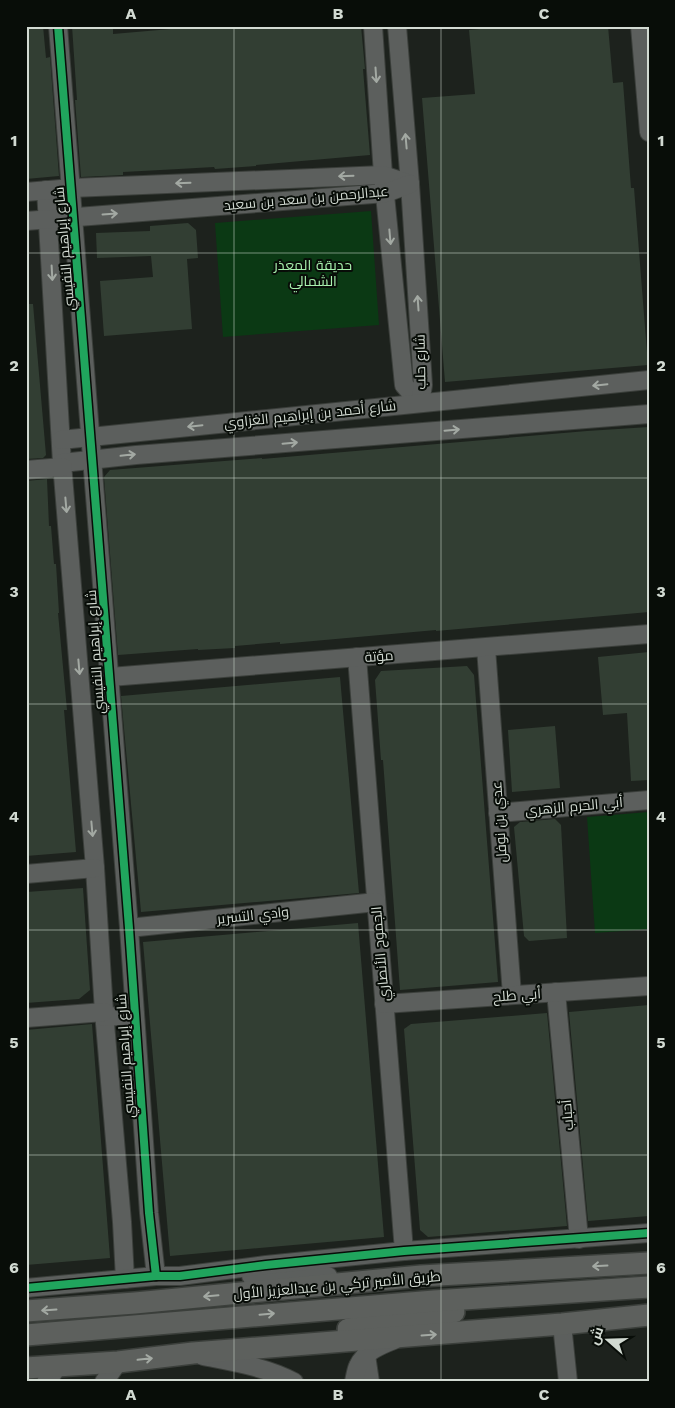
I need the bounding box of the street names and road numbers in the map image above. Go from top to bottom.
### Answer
street label: عبدالرحمن بن سعد بن سعيد [223,183,389,213]
street label: شارع إبراهيم النفيسي [51,186,80,312]
street label: شارع حلب [412,334,429,390]
street label: شارع أحمد بن إبراهيم الغزاوي [223,396,397,435]
street label: شارع إبراهيم النفيسي [83,589,110,715]
street label: مؤتة [364,647,394,665]
street label: عدي بن نوفل [488,781,514,863]
street label: أبي الحرم الزهري [524,793,624,822]
street label: وادي التسرير [215,903,290,931]
street label: الجموح الأنصاري [368,905,396,1002]
street label: أبي طلح [492,984,542,1009]
street label: شارع إبراهيم النفيسي [113,993,140,1119]
street label: أحباب [557,1099,576,1131]
street label: طريق الأمير تركي بن عبدالعزيز الأول [233,1268,442,1306]

